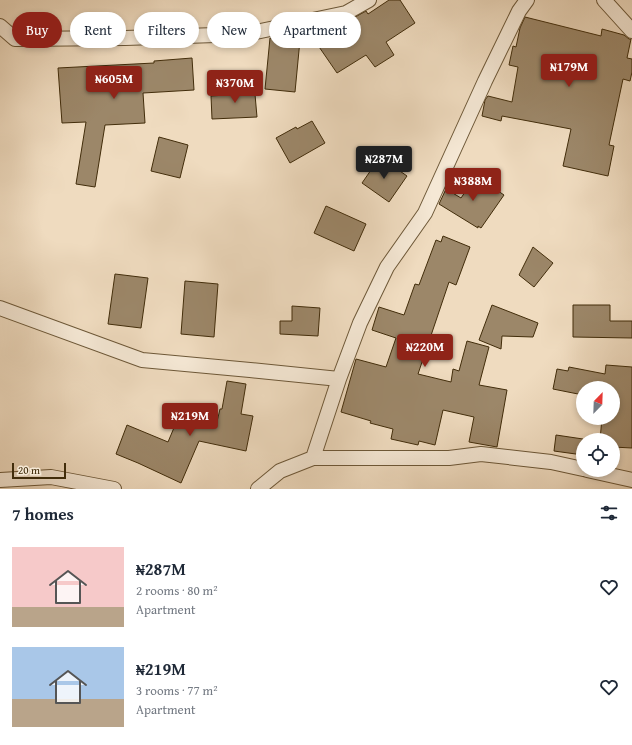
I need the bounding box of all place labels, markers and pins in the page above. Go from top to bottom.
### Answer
pin: ₦179M [541,54,597,88]
pin: ₦605M [86,66,142,100]
pin: ₦370M [207,70,263,104]
pin: ₦287M [356,146,412,180]
pin: ₦388M [445,168,501,202]
pin: ₦220M [397,334,453,368]
pin: ₦219M [162,403,218,437]

